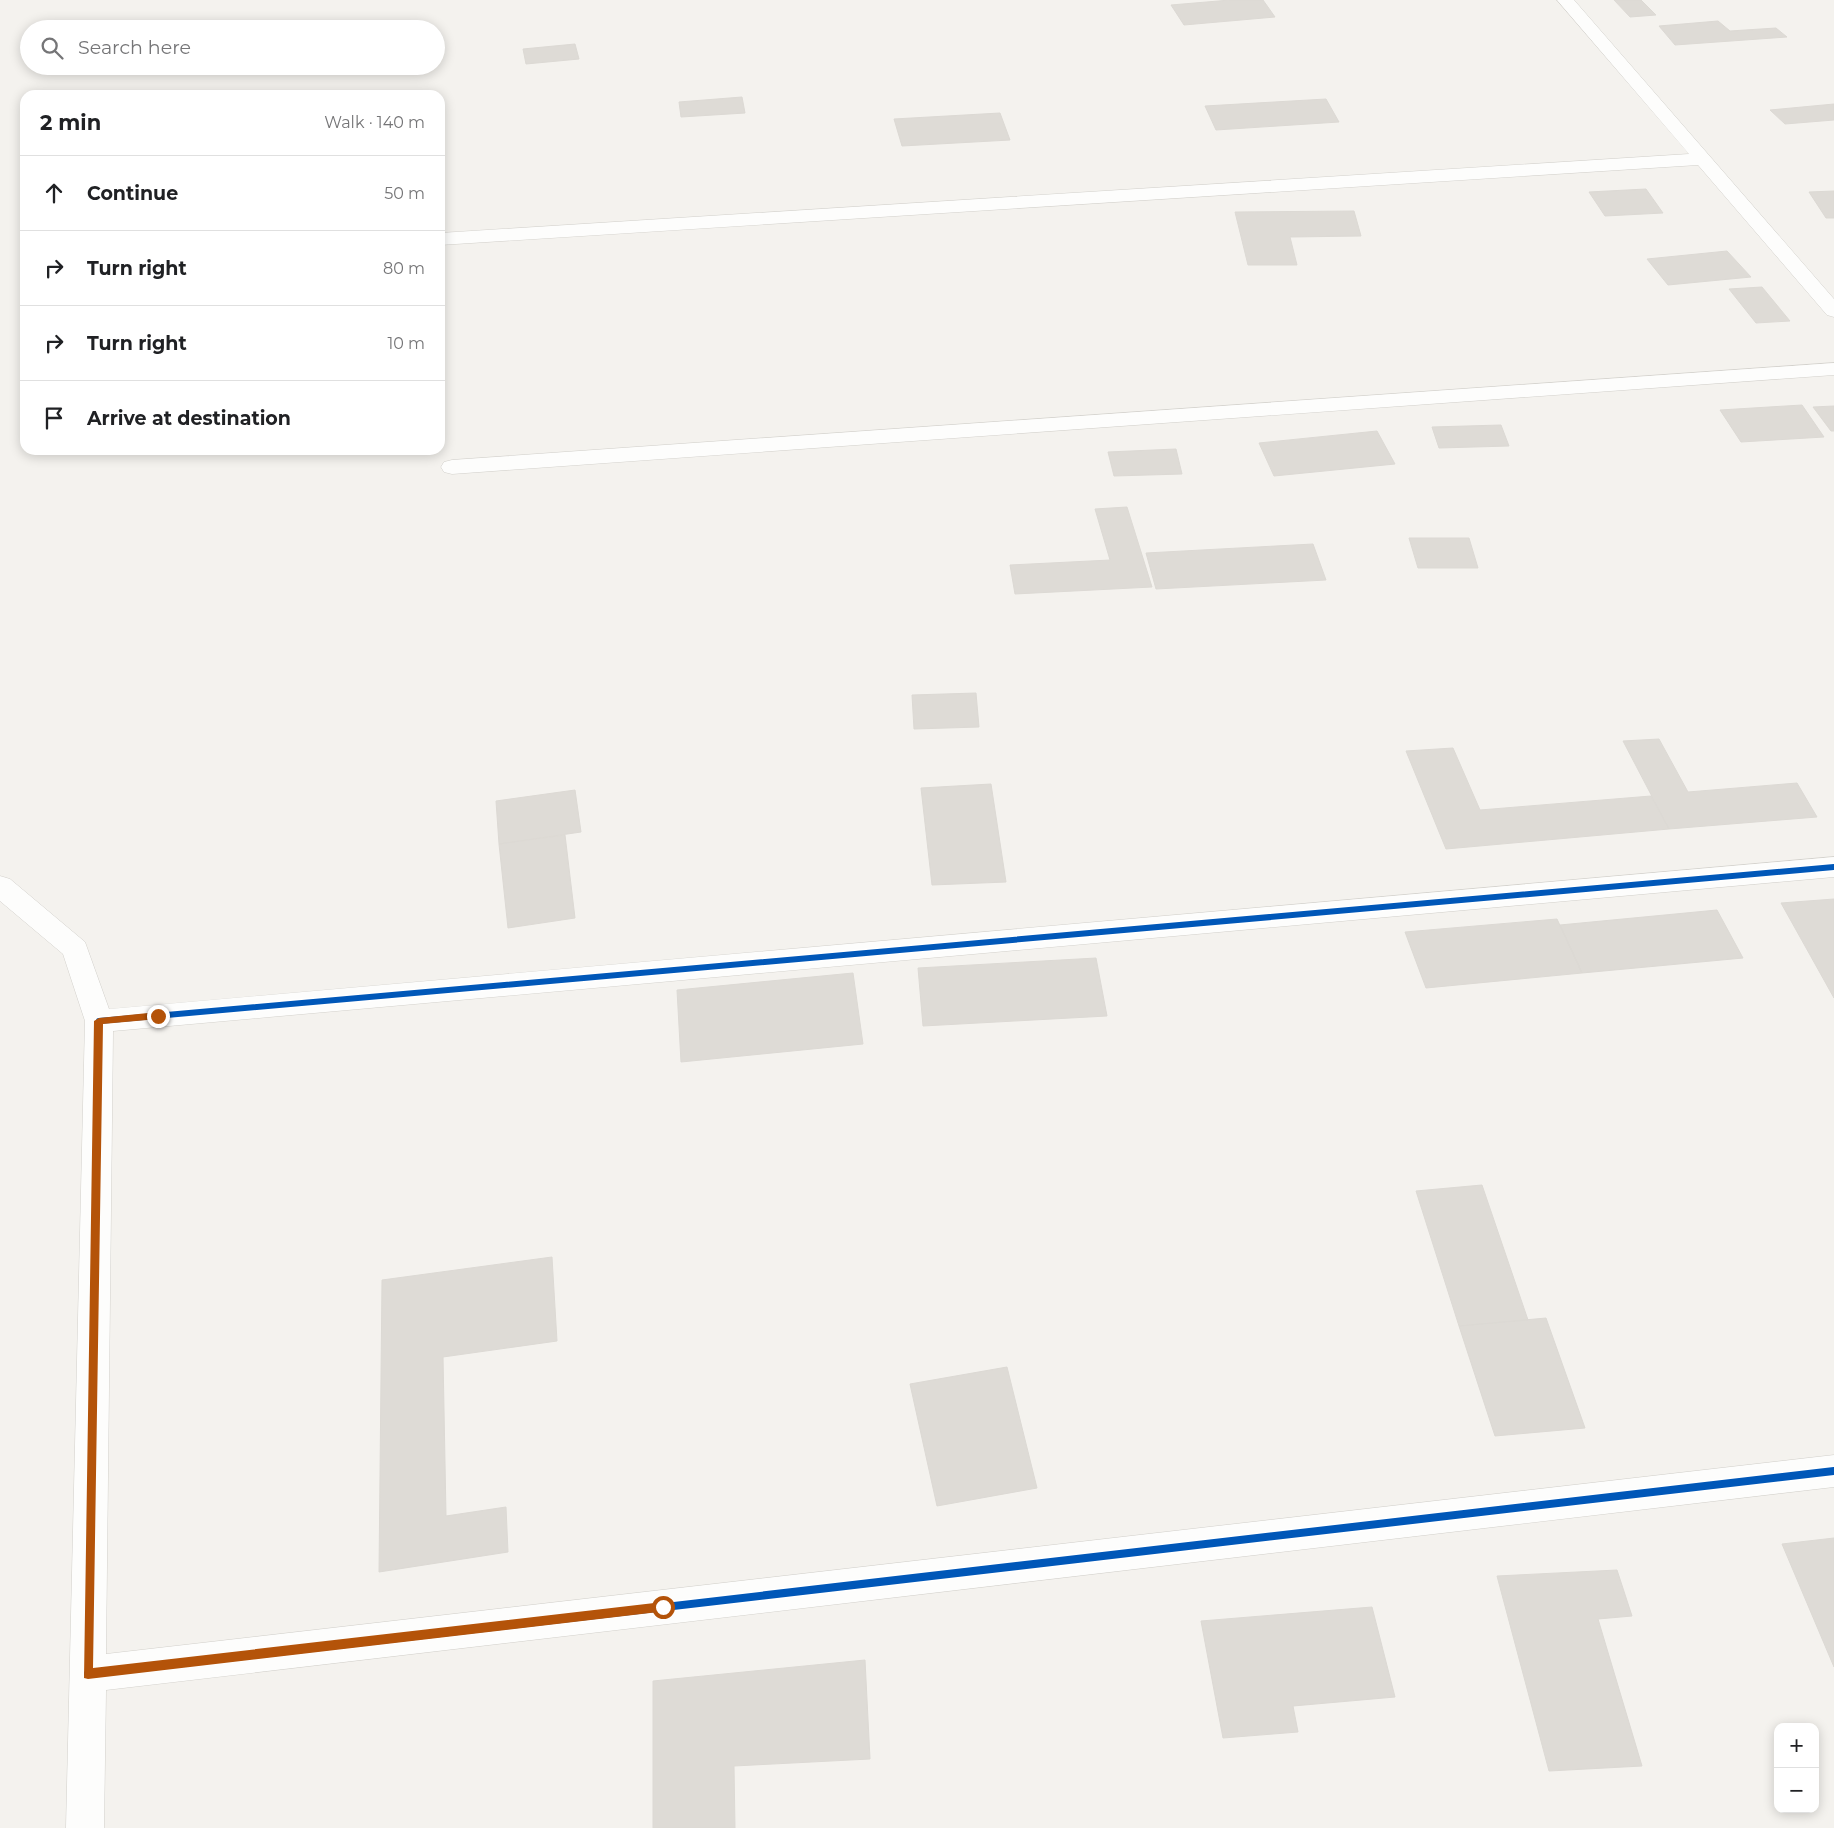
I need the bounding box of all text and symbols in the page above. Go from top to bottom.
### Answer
search box [20,20,445,75]
icon: search [38,34,66,62]
text: Search here [78,36,191,59]
text: 2 min [40,110,101,135]
text: Walk · 140 m [324,113,425,132]
icon: ahead [40,179,68,207]
text: Continue [87,182,178,205]
text: 50 m [384,184,425,203]
icon: right [40,254,68,282]
text: Turn right [87,257,187,280]
text: 80 m [383,259,425,278]
icon: right [40,329,68,357]
text: Turn right [87,332,187,355]
text: 10 m [387,334,425,353]
icon: arrive [40,404,68,432]
text: Arrive at destination [87,407,291,430]
route end [147,1005,170,1028]
route start [652,1596,675,1619]
map controls [1774,1723,1819,1813]
button: + [1774,1723,1819,1768]
button: − [1774,1768,1819,1813]

